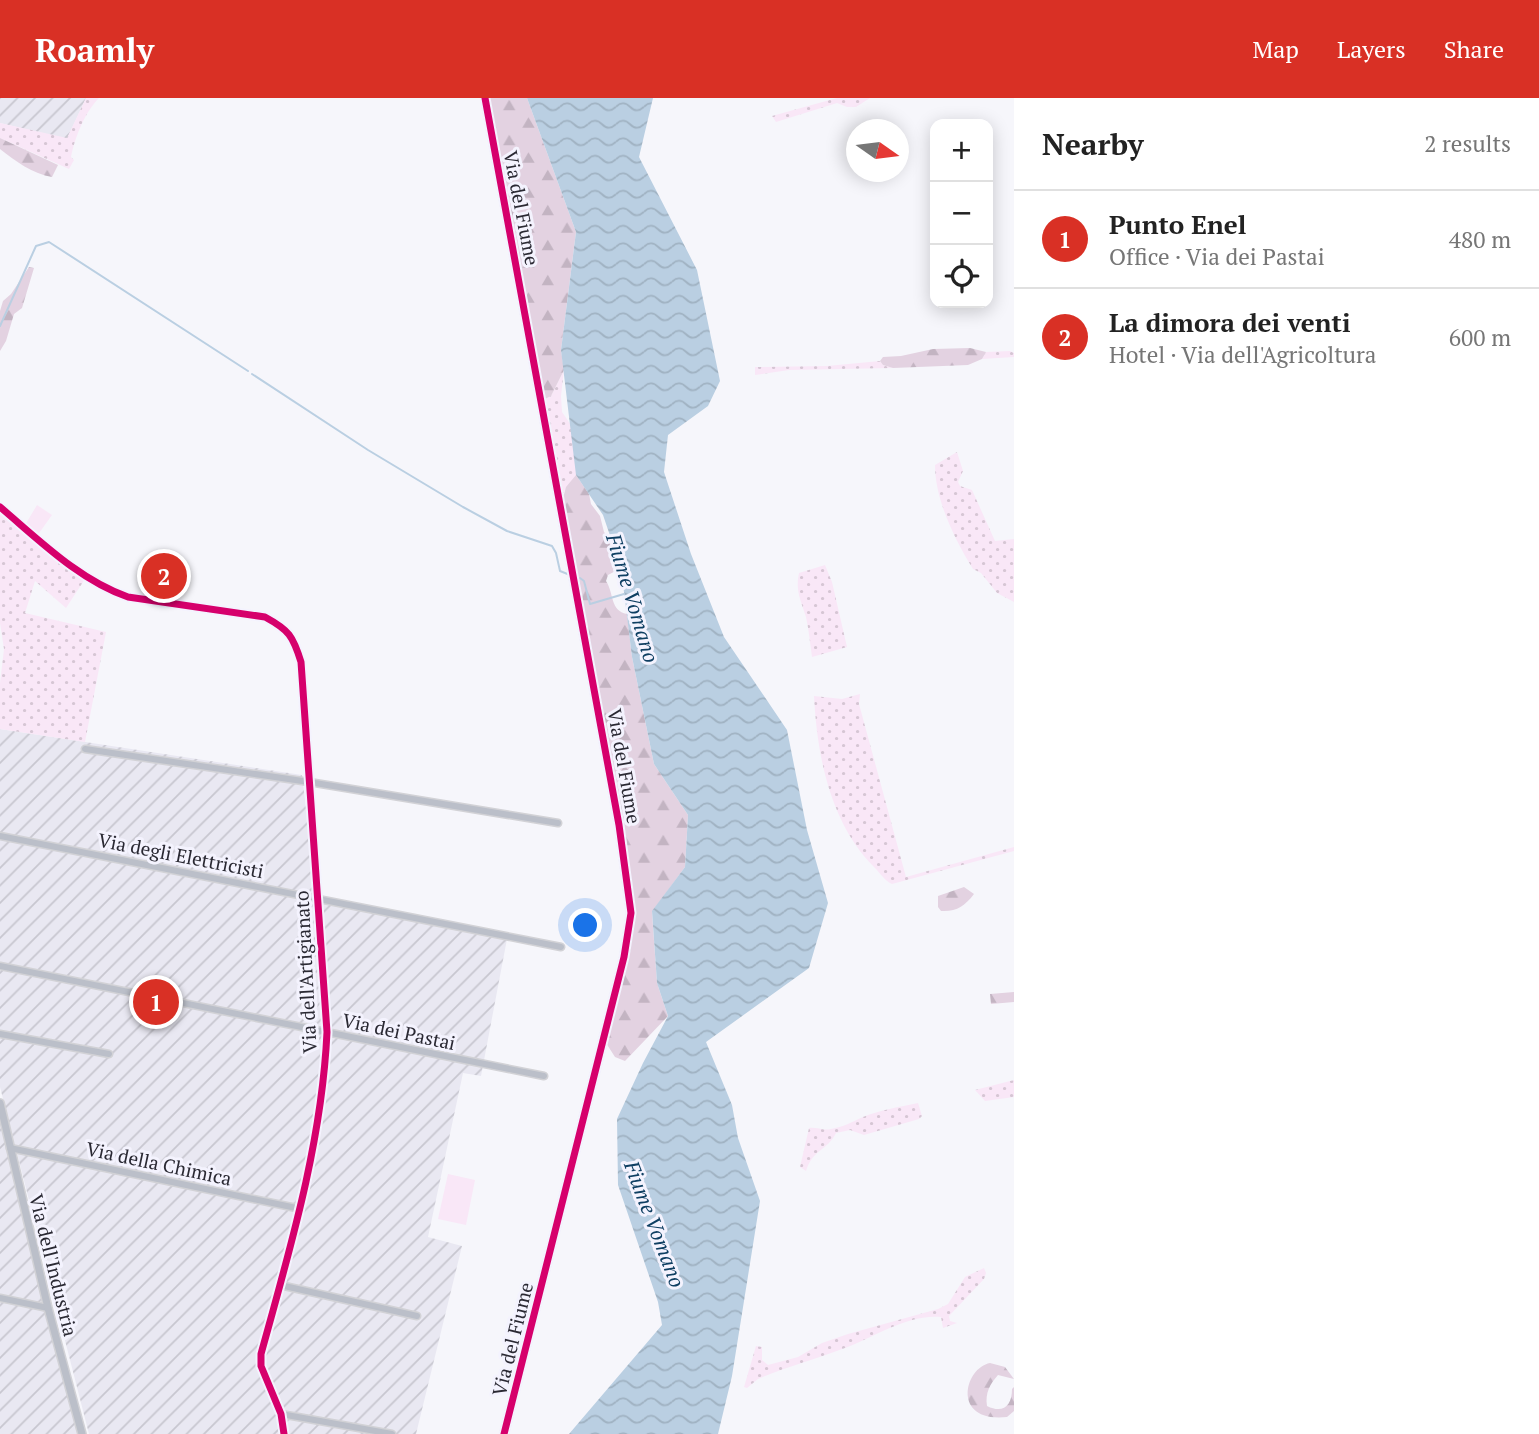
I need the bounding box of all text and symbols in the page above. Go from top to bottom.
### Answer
text: Roamly [35,28,154,71]
text: Map [1252,33,1299,65]
text: Layers [1337,33,1406,65]
text: Share [1444,33,1504,65]
north arrow [846,119,909,182]
map controls [930,119,993,308]
button: + [930,119,993,182]
text: Nearby [1042,124,1144,164]
text: 2 results [1424,128,1511,159]
street label: Via del Fiume [499,149,545,267]
button: − [930,182,993,245]
text: Punto Enel [1109,207,1246,241]
text: 1 [1059,224,1072,255]
text: 480 m [1449,224,1511,255]
text: Office · Via dei Pastai [1109,241,1325,272]
button: locate [930,245,993,308]
text: La dimora dei venti [1109,305,1351,339]
text: 2 [1059,322,1072,353]
text: 600 m [1449,322,1511,353]
text: Hotel · Via dell'Agricoltura [1109,339,1376,370]
water label: Fiume Vomano [600,529,666,666]
pin: 2 [141,550,187,602]
street label: Via del Fiume [603,707,647,825]
street label: Via degli Elettricisti [96,827,266,883]
street label: Via dell'Artigianato [288,890,322,1054]
your location [568,908,602,942]
pin: 1 [133,976,179,1028]
street label: Via dei Pastai [340,1007,458,1055]
street label: Via della Chimica [84,1135,235,1191]
water label: Fiume Vomano [618,1156,692,1291]
street label: Via dell'Industria [24,1191,84,1339]
street label: Via del Fiume [486,1280,538,1398]

